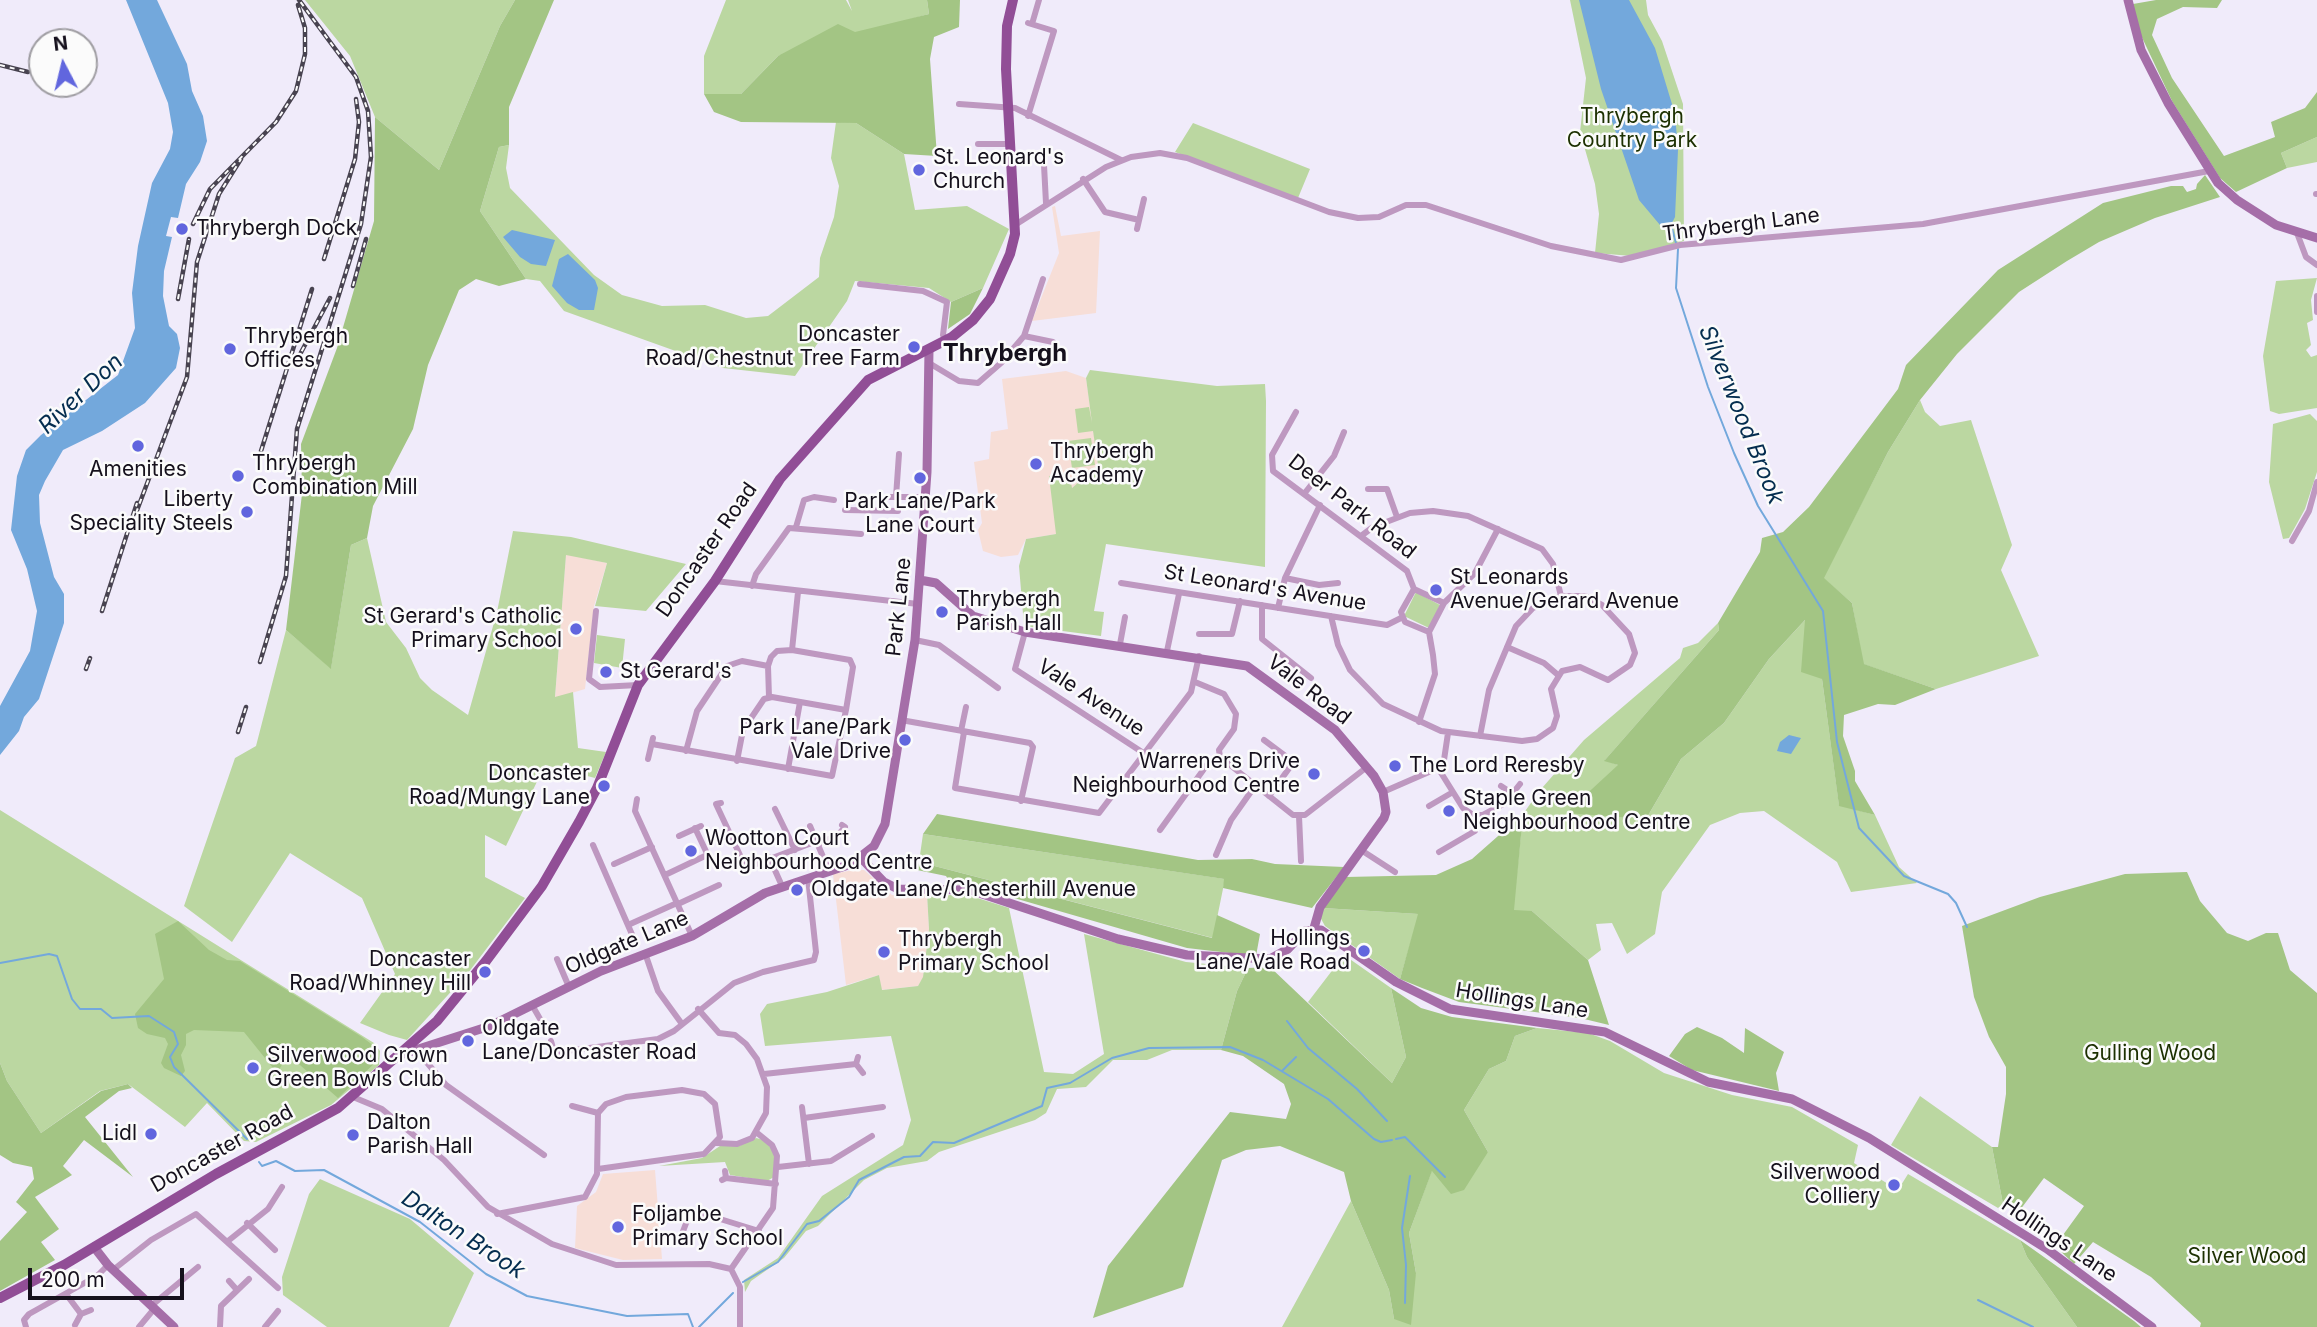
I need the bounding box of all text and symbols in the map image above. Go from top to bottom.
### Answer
north arrow [28,28,98,98]
text: N [52,31,69,56]
park label: Thrybergh Country Park [1567,104,1697,154]
place label: St. Leonard's Church [933,145,1064,195]
marker: St. Leonard's Church [911,162,927,178]
street label: Thrybergh Lane [1661,203,1821,247]
place label: Thrybergh Dock [196,216,357,242]
marker: Thrybergh Dock [174,221,190,237]
water label: Silverwood Brook [1692,321,1790,509]
place label: Doncaster Road/Chestnut Tree Farm [646,322,900,372]
place label: Thrybergh Offices [244,324,348,374]
marker: Doncaster Road/Chestnut Tree Farm [906,339,922,355]
district label: Thrybergh [943,340,1067,368]
marker: Thrybergh Offices [222,341,238,357]
water label: River Don [33,348,129,440]
marker: Amenities [130,438,146,454]
place label: Thrybergh Academy [1050,439,1154,489]
street label: Deer Park Road [1283,449,1421,565]
place label: Thrybergh Combination Mill [252,451,418,501]
marker: Thrybergh Academy [1028,456,1044,472]
place label: Amenities [89,457,187,483]
marker: Thrybergh Combination Mill [230,468,246,484]
marker: Park Lane/Park Lane Court [912,470,928,486]
street label: Doncaster Road [651,478,763,622]
place label: Liberty Speciality Steels [70,487,233,537]
place label: Park Lane/Park Lane Court [844,489,996,539]
marker: Liberty Speciality Steels [239,504,255,520]
street label: Park Lane [881,556,917,658]
street label: St Leonard's Avenue [1162,560,1368,616]
place label: St Leonards Avenue/Gerard Avenue [1450,565,1679,615]
marker: St Leonards Avenue/Gerard Avenue [1428,582,1444,598]
place label: Thrybergh Parish Hall [956,587,1062,637]
place label: St Gerard's Catholic Primary School [363,604,562,654]
marker: Thrybergh Parish Hall [934,604,950,620]
marker: St Gerard's Catholic Primary School [568,621,584,637]
street label: Vale Road [1262,650,1356,730]
street label: Vale Avenue [1033,654,1149,742]
place label: St Gerard's [620,659,732,685]
marker: St Gerard's [598,664,614,680]
place label: Park Lane/Park Vale Drive [739,715,891,765]
marker: Park Lane/Park Vale Drive [897,732,913,748]
place label: Warreners Drive Neighbourhood Centre [1072,749,1300,799]
place label: The Lord Reresby [1409,753,1584,779]
marker: The Lord Reresby [1387,758,1403,774]
place label: Doncaster Road/Mungy Lane [409,761,590,811]
marker: Warreners Drive Neighbourhood Centre [1306,766,1322,782]
marker: Doncaster Road/Mungy Lane [596,778,612,794]
place label: Staple Green Neighbourhood Centre [1463,786,1691,836]
marker: Staple Green Neighbourhood Centre [1441,803,1457,819]
place label: Wootton Court Neighbourhood Centre [705,826,933,876]
marker: Wootton Court Neighbourhood Centre [683,843,699,859]
place label: Oldgate Lane/Chesterhill Avenue [811,877,1136,903]
marker: Oldgate Lane/Chesterhill Avenue [789,882,805,898]
street label: Oldgate Lane [561,906,693,980]
place label: Hollings Lane/Vale Road [1195,926,1350,976]
place label: Thrybergh Primary School [898,927,1049,977]
marker: Hollings Lane/Vale Road [1356,943,1372,959]
marker: Thrybergh Primary School [876,944,892,960]
place label: Doncaster Road/Whinney Hill [289,947,471,997]
marker: Doncaster Road/Whinney Hill [477,964,493,980]
street label: Hollings Lane [1454,978,1590,1024]
place label: Oldgate Lane/Doncaster Road [482,1016,696,1066]
marker: Oldgate Lane/Doncaster Road [460,1033,476,1049]
park label: Gulling Wood [2084,1041,2216,1067]
place label: Silverwood Crown Green Bowls Club [267,1043,448,1093]
marker: Silverwood Crown Green Bowls Club [245,1060,261,1076]
street label: Doncaster Road [147,1100,297,1198]
place label: Dalton Parish Hall [367,1110,473,1160]
place label: Lidl [102,1121,137,1147]
marker: Lidl [143,1126,159,1142]
marker: Dalton Parish Hall [345,1127,361,1143]
place label: Silverwood Colliery [1770,1160,1880,1210]
marker: Silverwood Colliery [1886,1177,1902,1193]
water label: Dalton Brook [396,1185,530,1285]
street label: Hollings Lane [1996,1192,2122,1288]
place label: Foljambe Primary School [632,1202,783,1252]
marker: Foljambe Primary School [610,1219,626,1235]
park label: Silver Wood [2188,1244,2306,1270]
scale bar [32,1254,187,1298]
text: 200 m [41,1267,105,1292]

